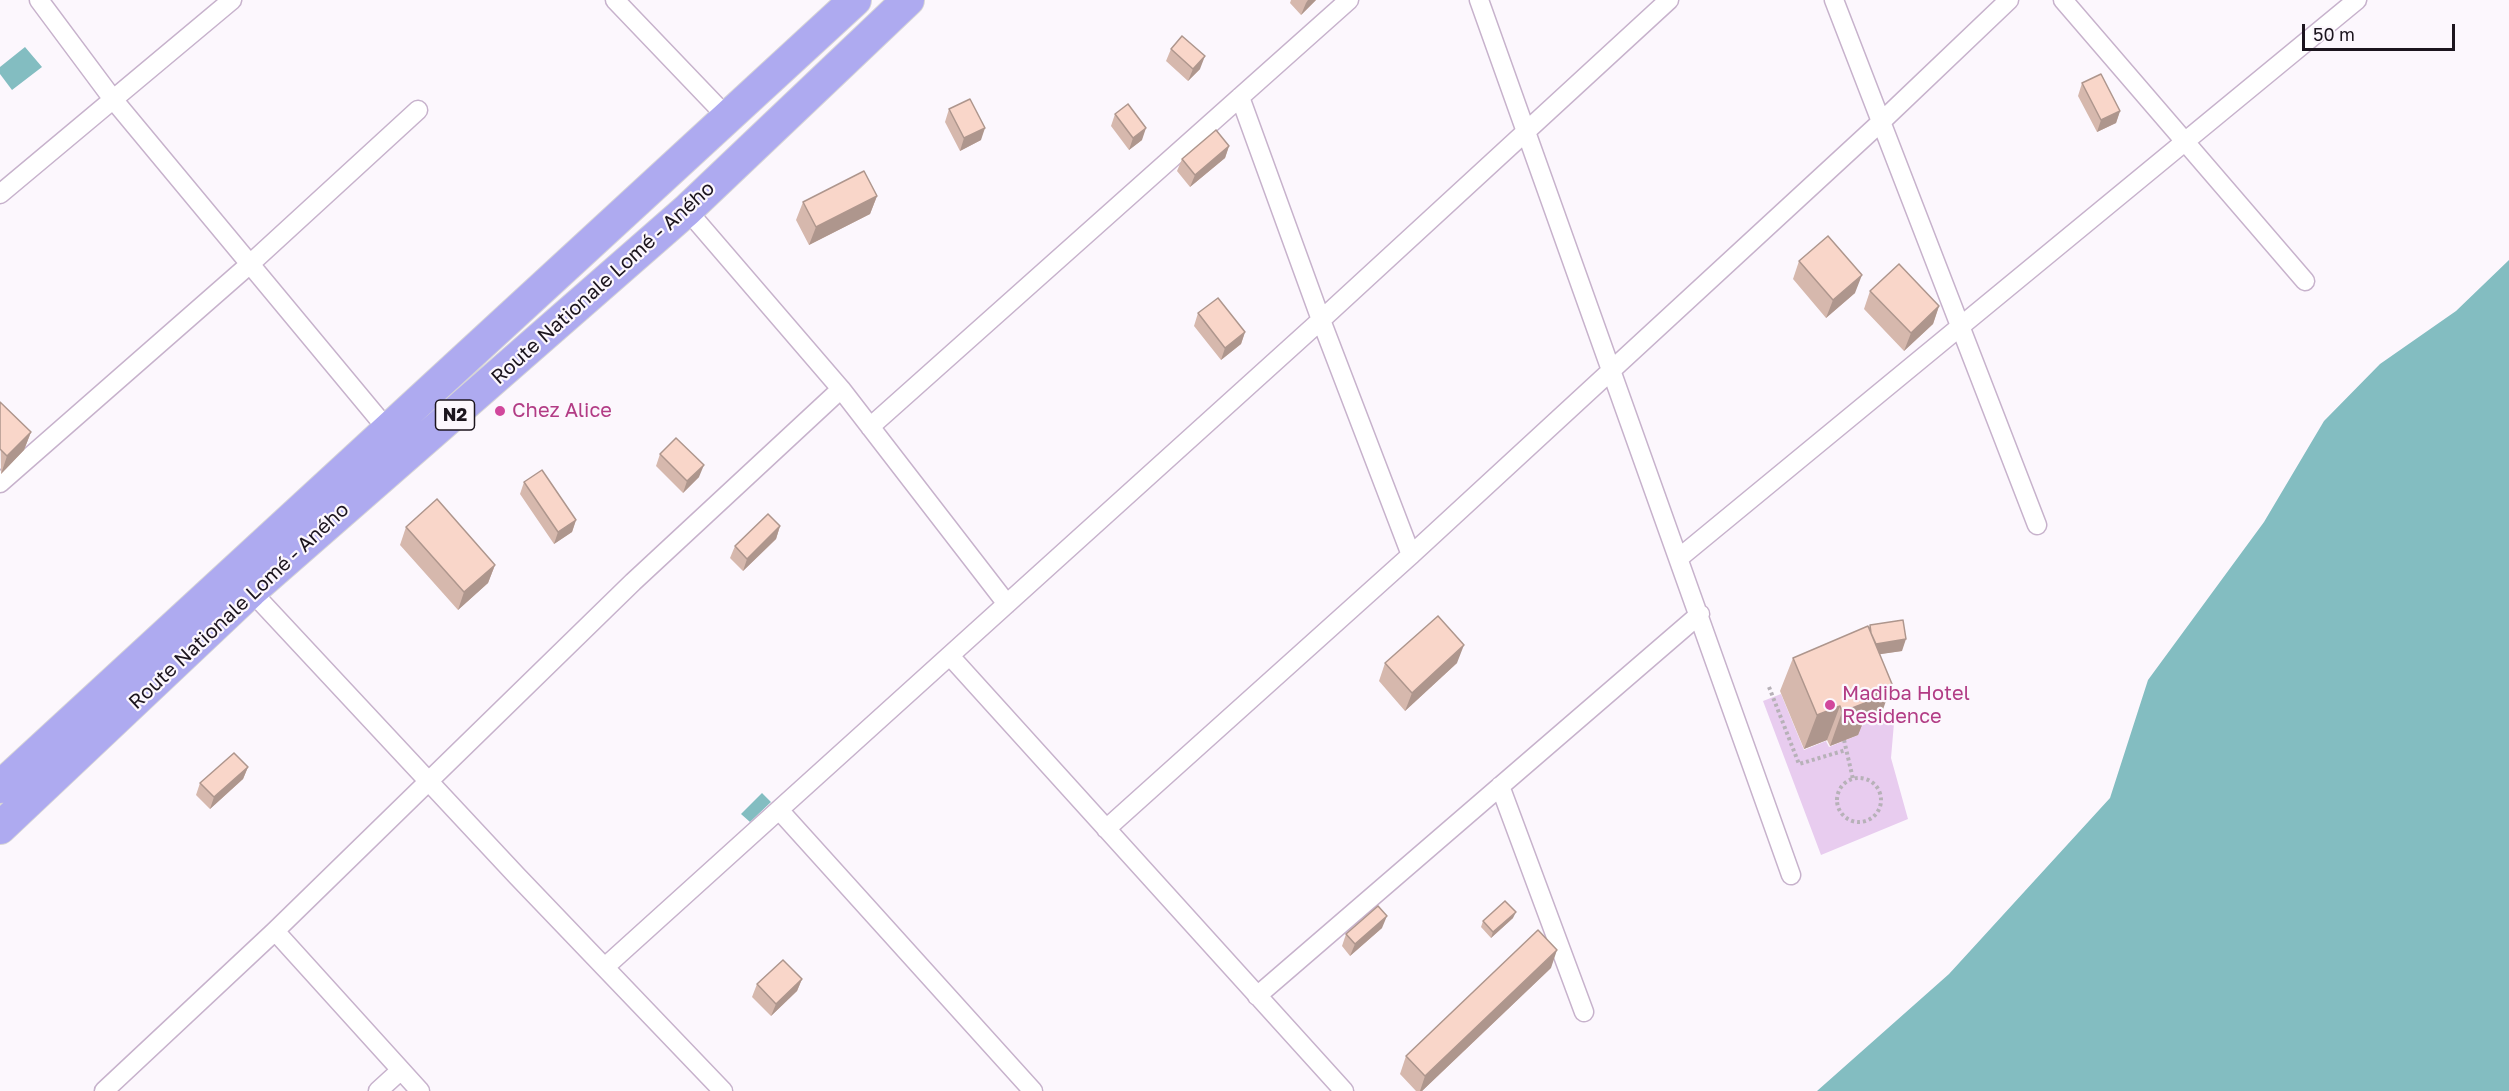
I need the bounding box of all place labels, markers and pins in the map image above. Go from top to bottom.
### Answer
place label: Chez Alice [512,399,612,423]
marker: Chez Alice [493,404,507,418]
place label: Madiba Hotel Residence [1842,682,1970,729]
marker: Madiba Hotel Residence [1823,698,1837,712]

